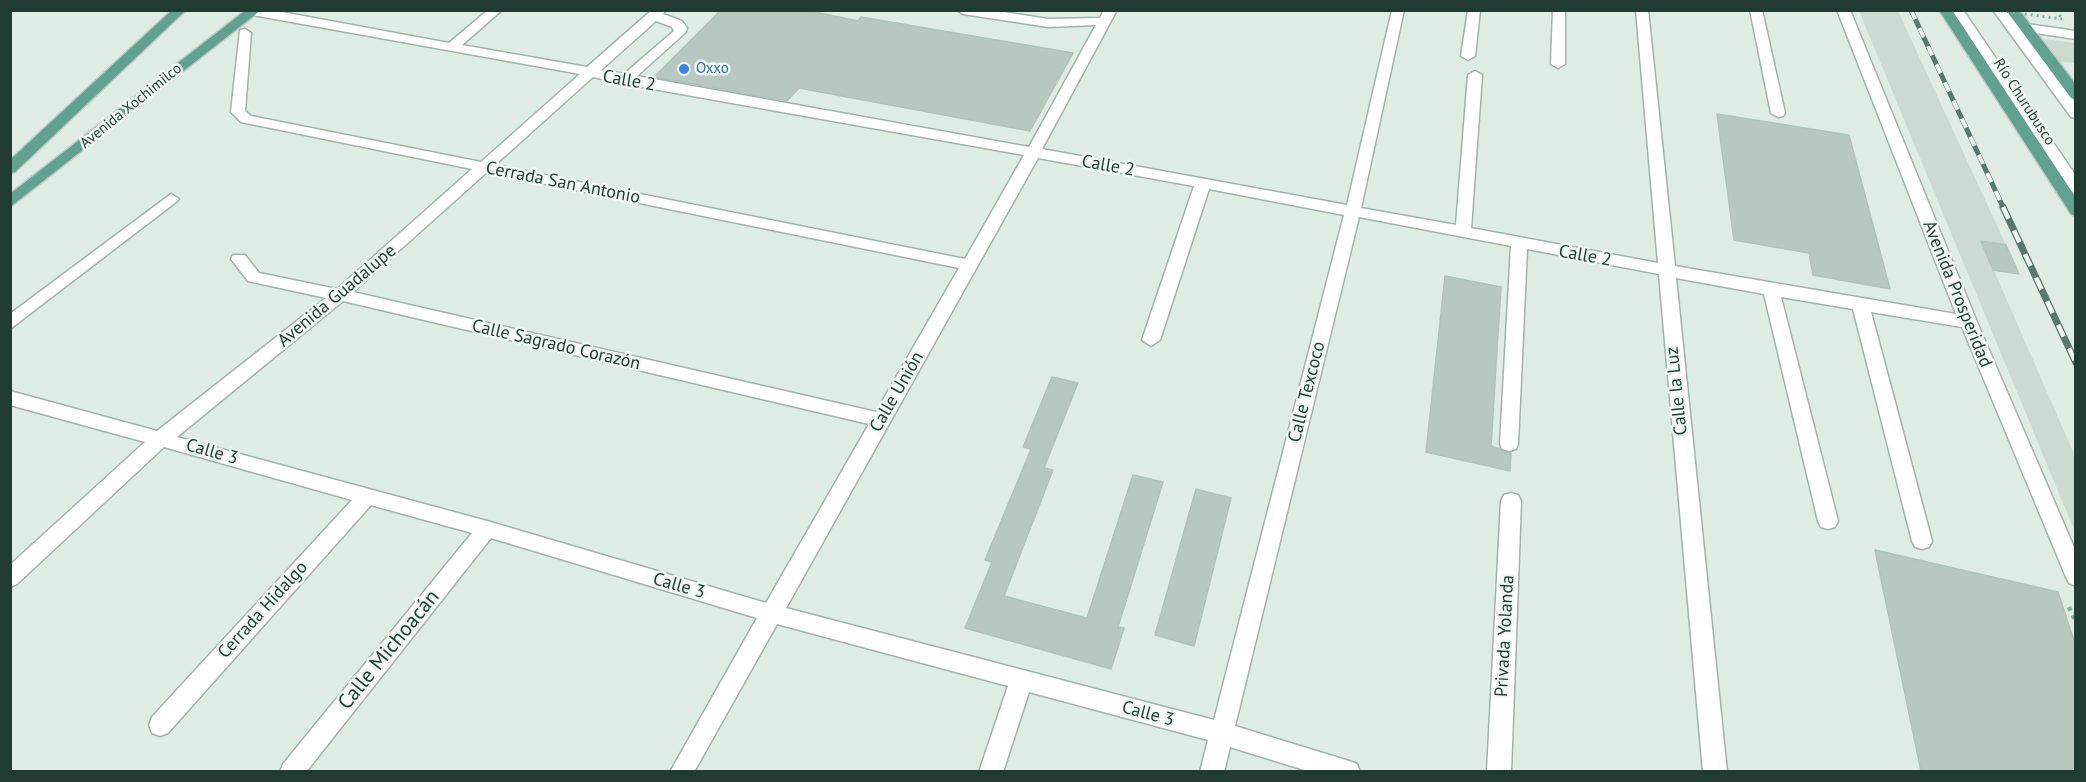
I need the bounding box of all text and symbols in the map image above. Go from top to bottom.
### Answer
street label: Río Churubusco [1989,55,2059,149]
street label: Avenida Xochimilco [77,60,185,152]
place label: Oxxo [696,60,729,78]
marker: Oxxo [677,62,691,76]
street label: Calle 2 [601,66,657,96]
street label: Calle 2 [1080,151,1136,181]
street label: Cerrada San Antonio [484,157,642,209]
street label: Avenida Prosperidad [1918,217,1996,371]
street label: Avenida Guadalupe [273,240,401,352]
street label: Calle 2 [1557,241,1613,271]
street label: Calle Sagrado Corazón [470,315,642,375]
street label: Calle Texcoco [1284,339,1330,445]
street label: Calle la Luz [1662,346,1692,436]
street label: Calle Unión [865,348,929,436]
street label: Calle 3 [183,434,241,470]
street label: Cerrada Hidalgo [214,557,312,663]
street label: Calle 3 [650,568,708,604]
street label: Privada Yolanda [1491,574,1519,698]
street label: Calle Michoacán [333,585,445,715]
street label: Calle 3 [1120,697,1176,731]

